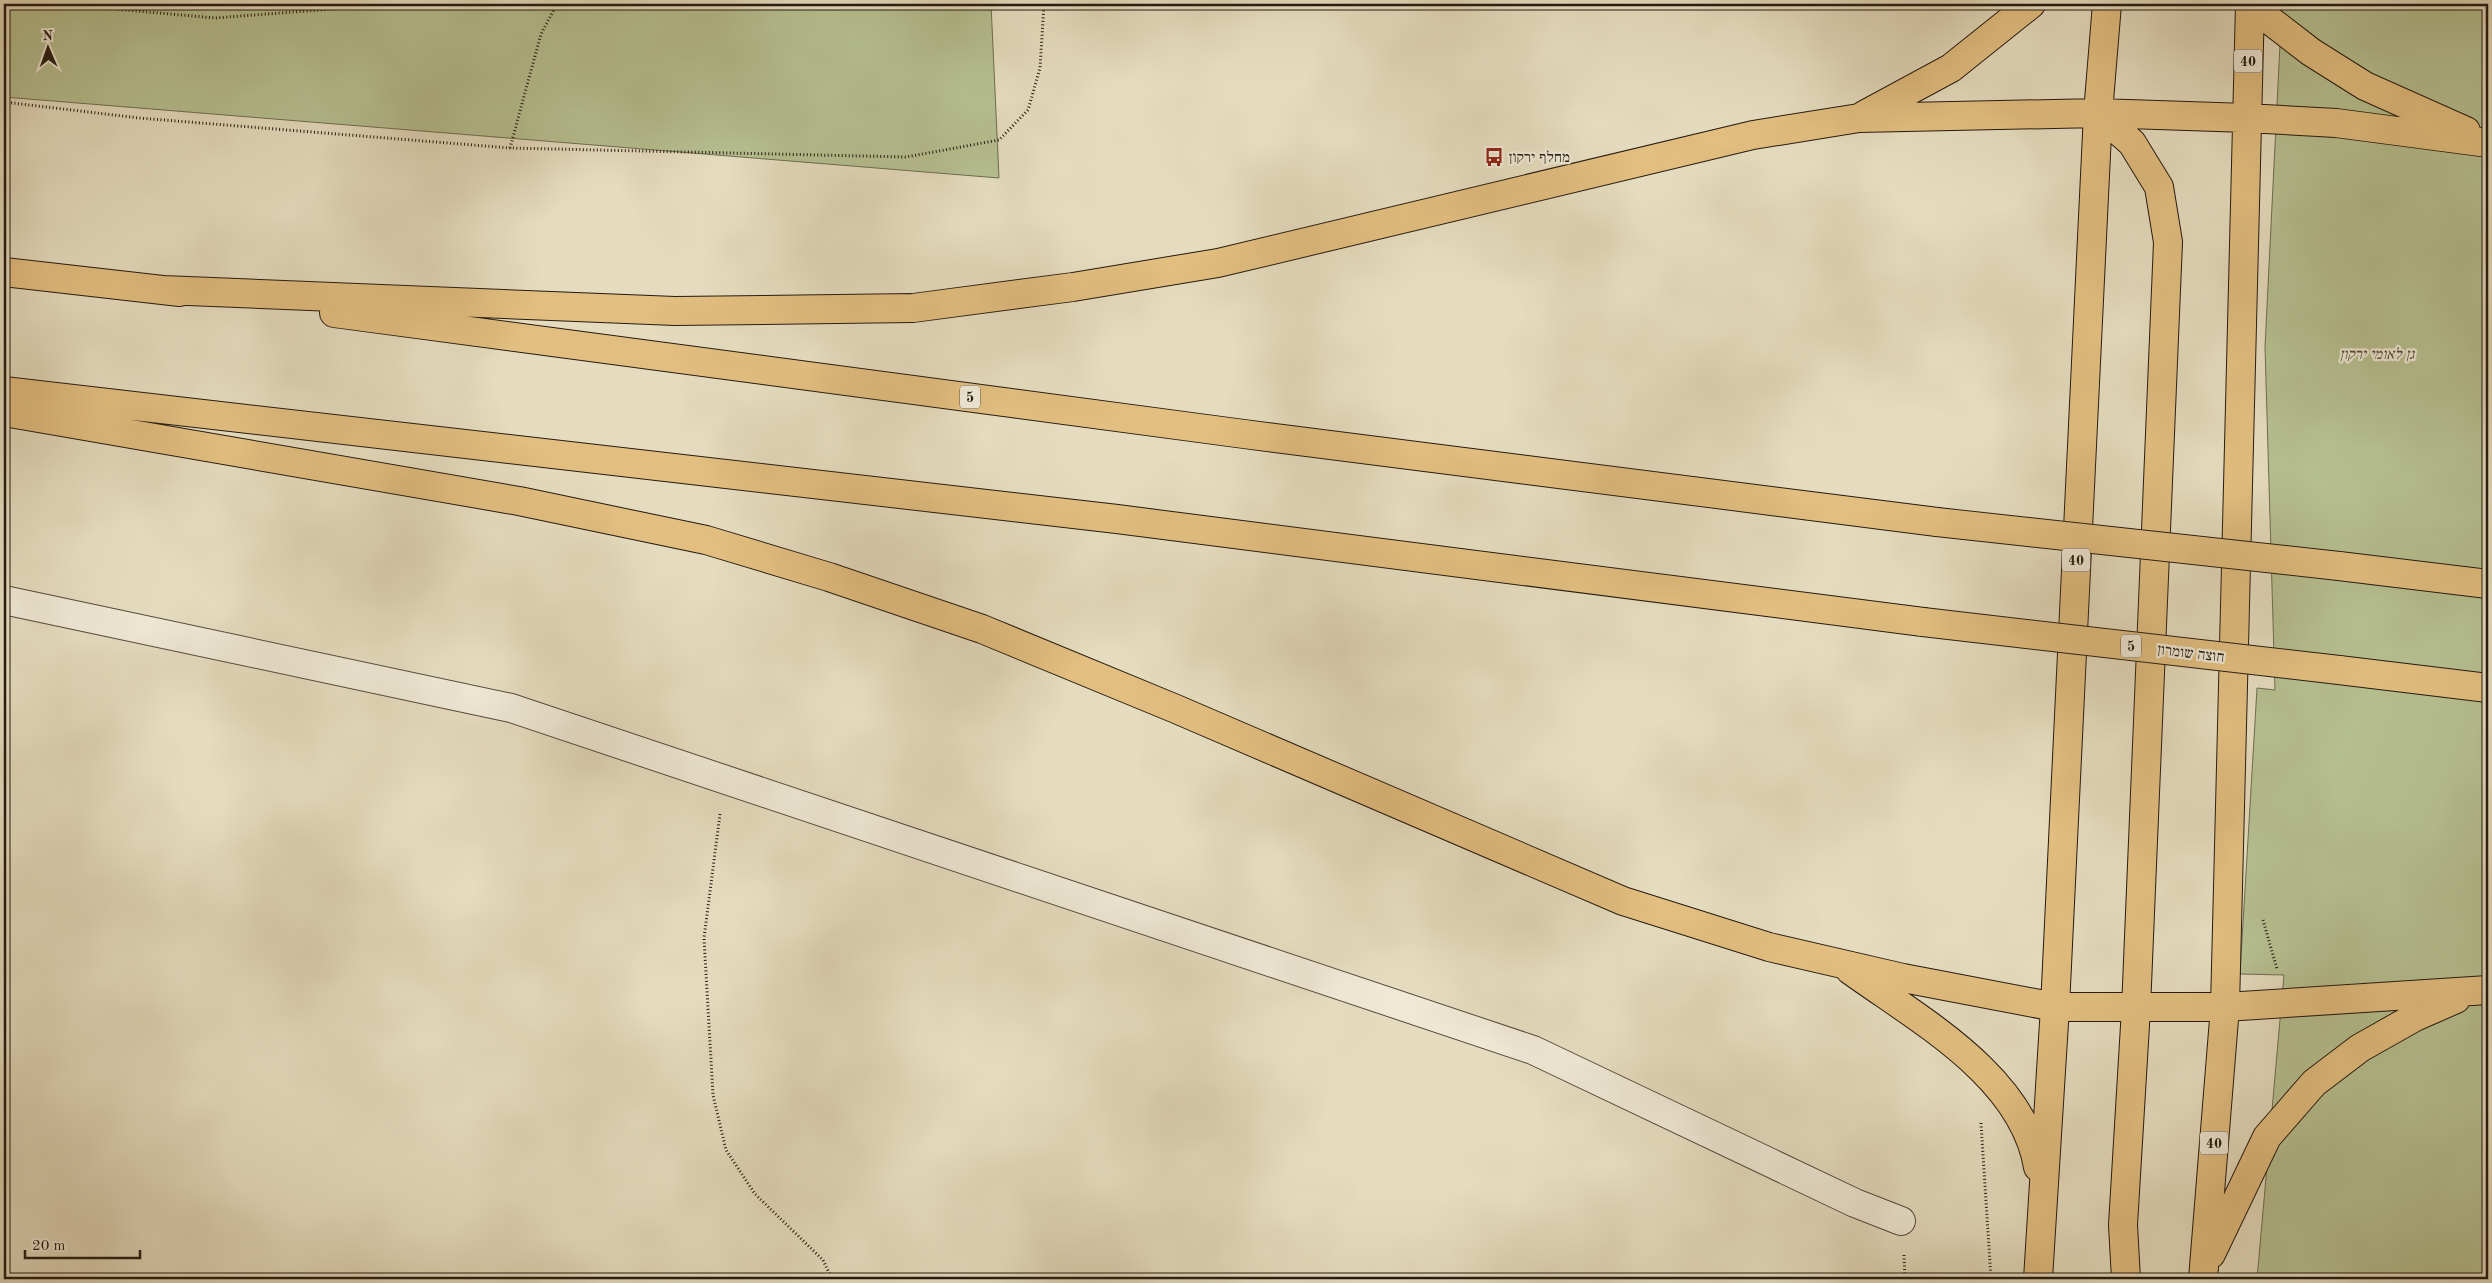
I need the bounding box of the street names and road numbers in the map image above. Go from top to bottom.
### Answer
road number: 40 [2234,49,2262,72]
road number: 5 [960,386,980,408]
road number: 40 [2062,548,2090,572]
road number: 5 [2121,634,2141,658]
street label: חוצה שומרון [2156,643,2225,666]
road number: 40 [2200,1132,2228,1154]

